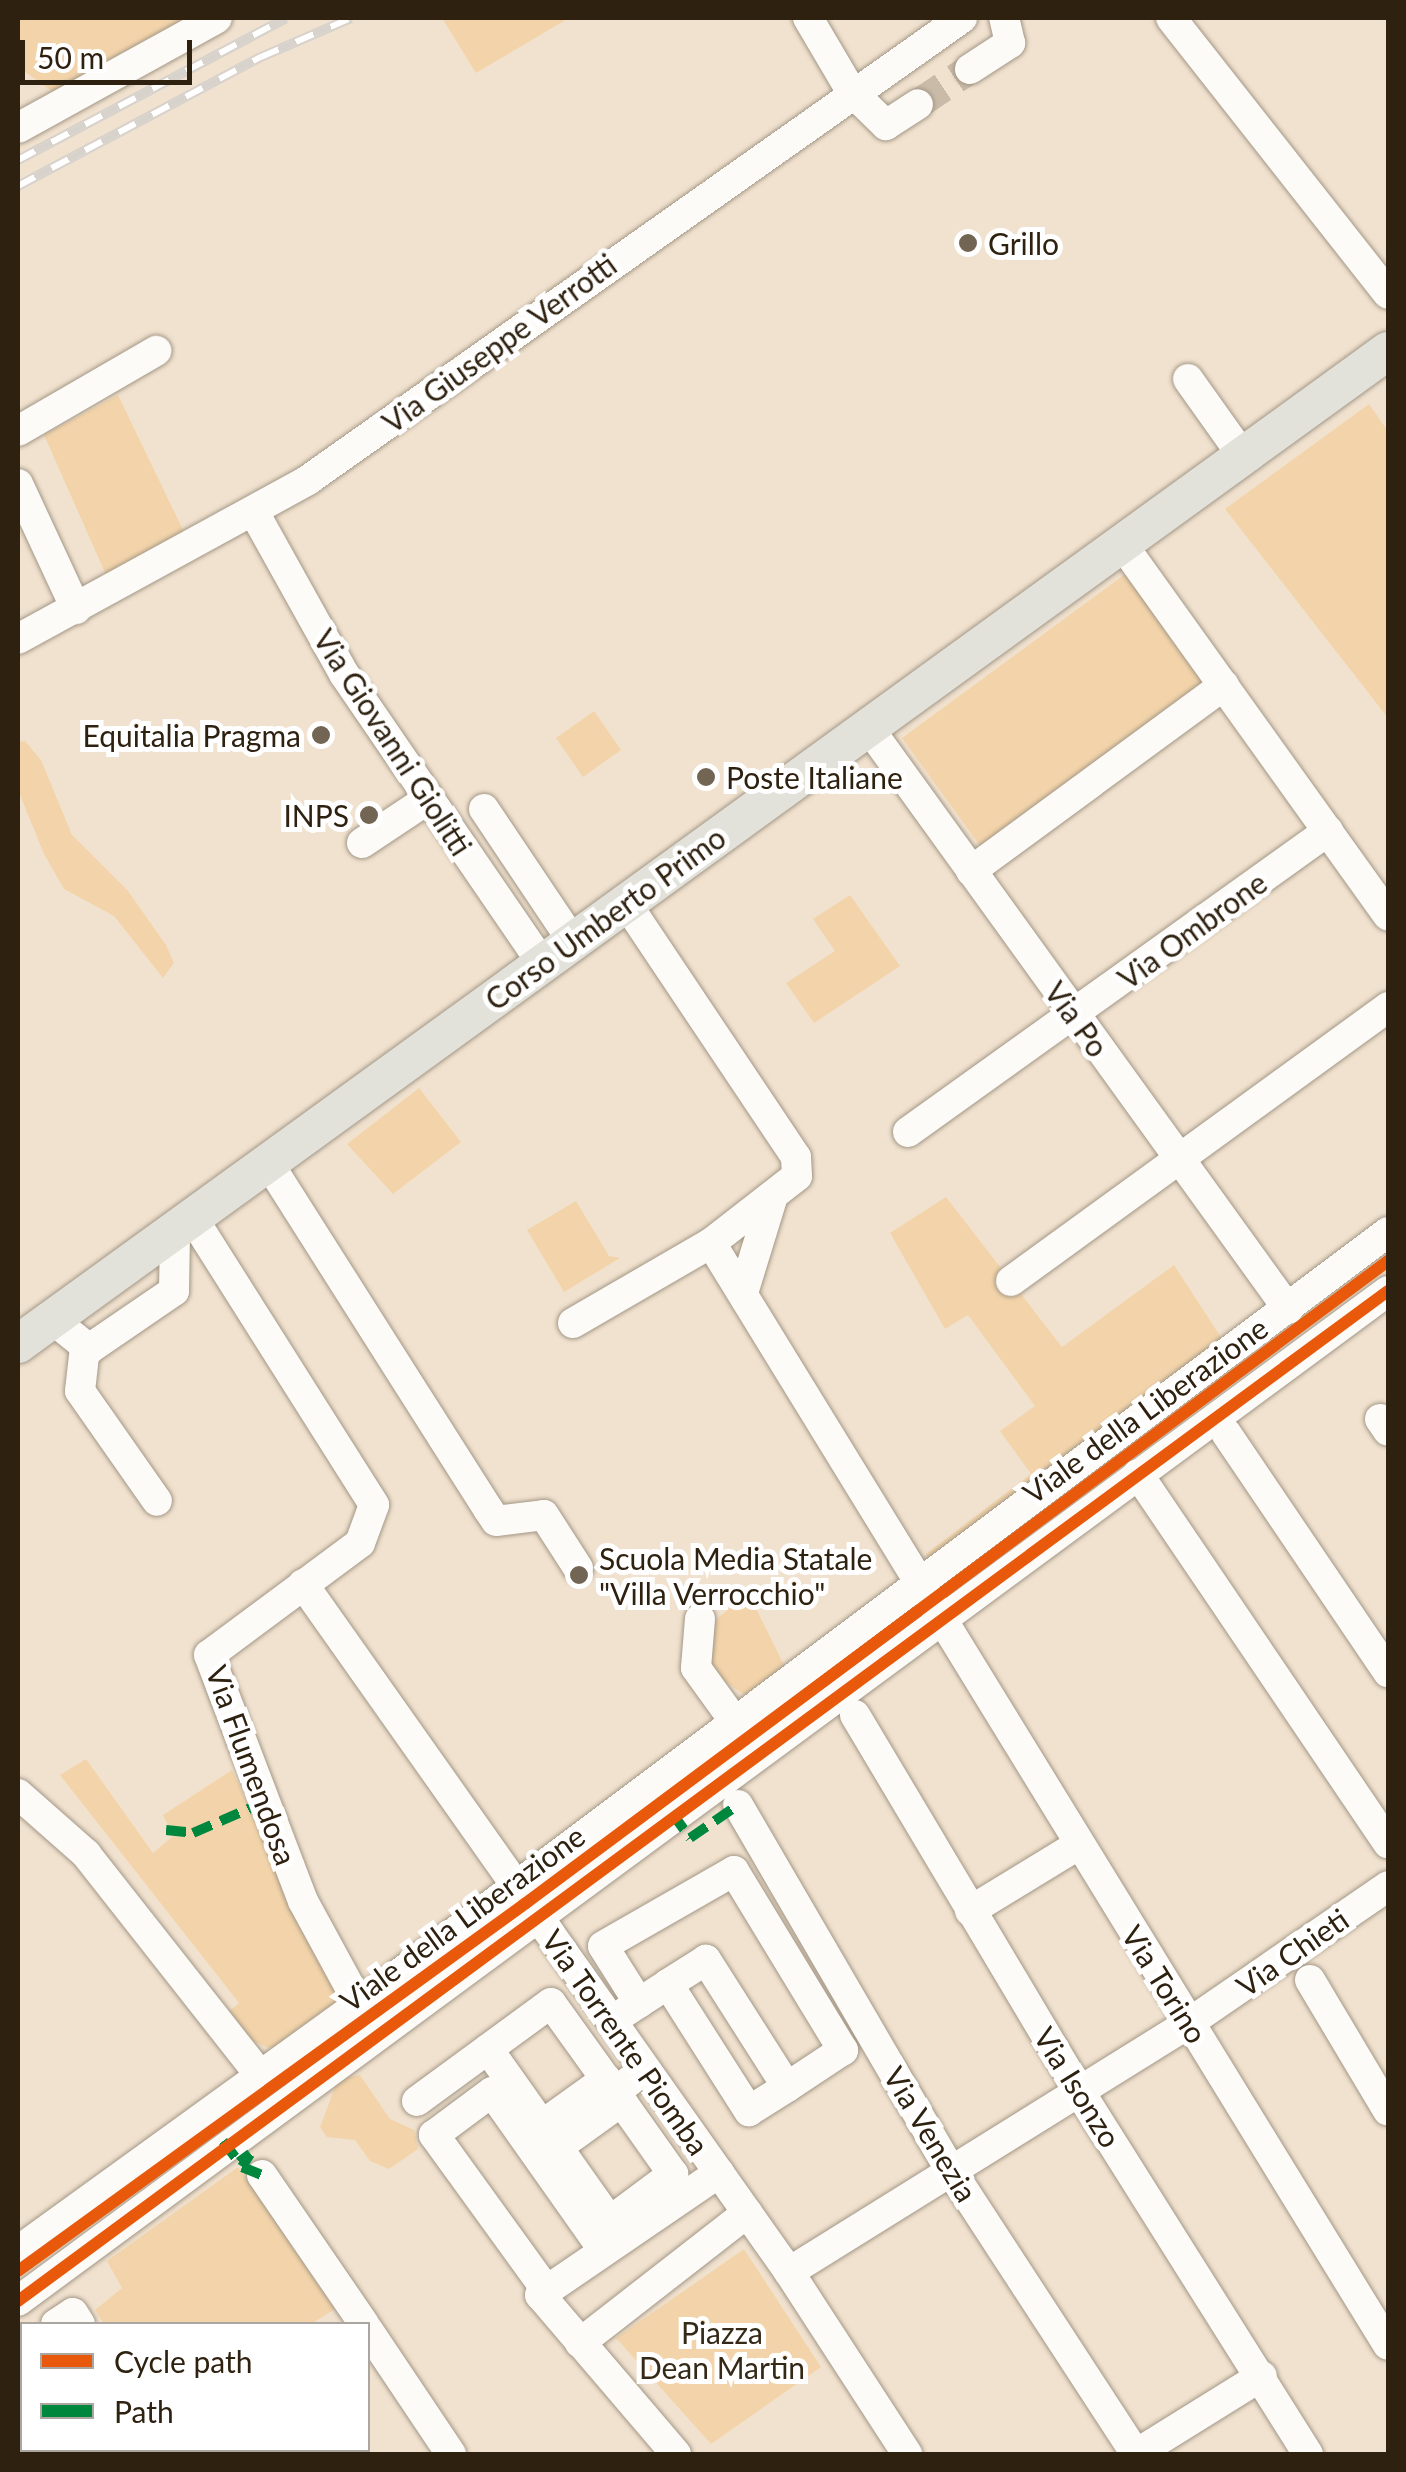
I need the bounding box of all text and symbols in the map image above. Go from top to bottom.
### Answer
scale bar [25,20,198,82]
text: 50 m [37,39,104,75]
place label: Grillo [988,225,1059,261]
marker: Grillo [957,232,979,254]
street label: Via Giuseppe Verrotti [375,246,623,440]
street label: Via Giovanni Giolitti [306,622,480,862]
place label: Equitalia Pragma [83,717,301,753]
marker: Equitalia Pragma [310,724,332,746]
place label: Poste Italiane [726,759,903,795]
marker: Poste Italiane [695,766,717,788]
place label: INPS [283,797,349,833]
marker: INPS [358,804,380,826]
street label: Corso Umberto Primo [478,819,732,1017]
street label: Via Ombrone [1111,864,1273,996]
street label: Via Po [1038,974,1116,1064]
street label: Viale della Liberazione [1016,1309,1274,1511]
place label: Scuola Media Statale "Villa Verrocchio" [599,1540,872,1610]
marker: Scuola Media Statale "Villa Verrocchio" [568,1564,590,1586]
street label: Via Flumendosa [199,1660,305,1870]
street label: Viale della Liberazione [333,1817,591,2019]
street label: Via Chieti [1229,1900,1355,2004]
street label: Via Torino [1114,1918,1216,2050]
street label: Via Torrente Piomba [535,1922,717,2162]
street label: Via Isonzo [1027,2020,1129,2154]
street label: Via Venezia [876,2059,986,2209]
park label: Piazza Dean Martin [639,2314,805,2384]
legend [20,2322,370,2452]
text: Cycle path [114,2343,253,2379]
text: Path [114,2393,174,2429]

